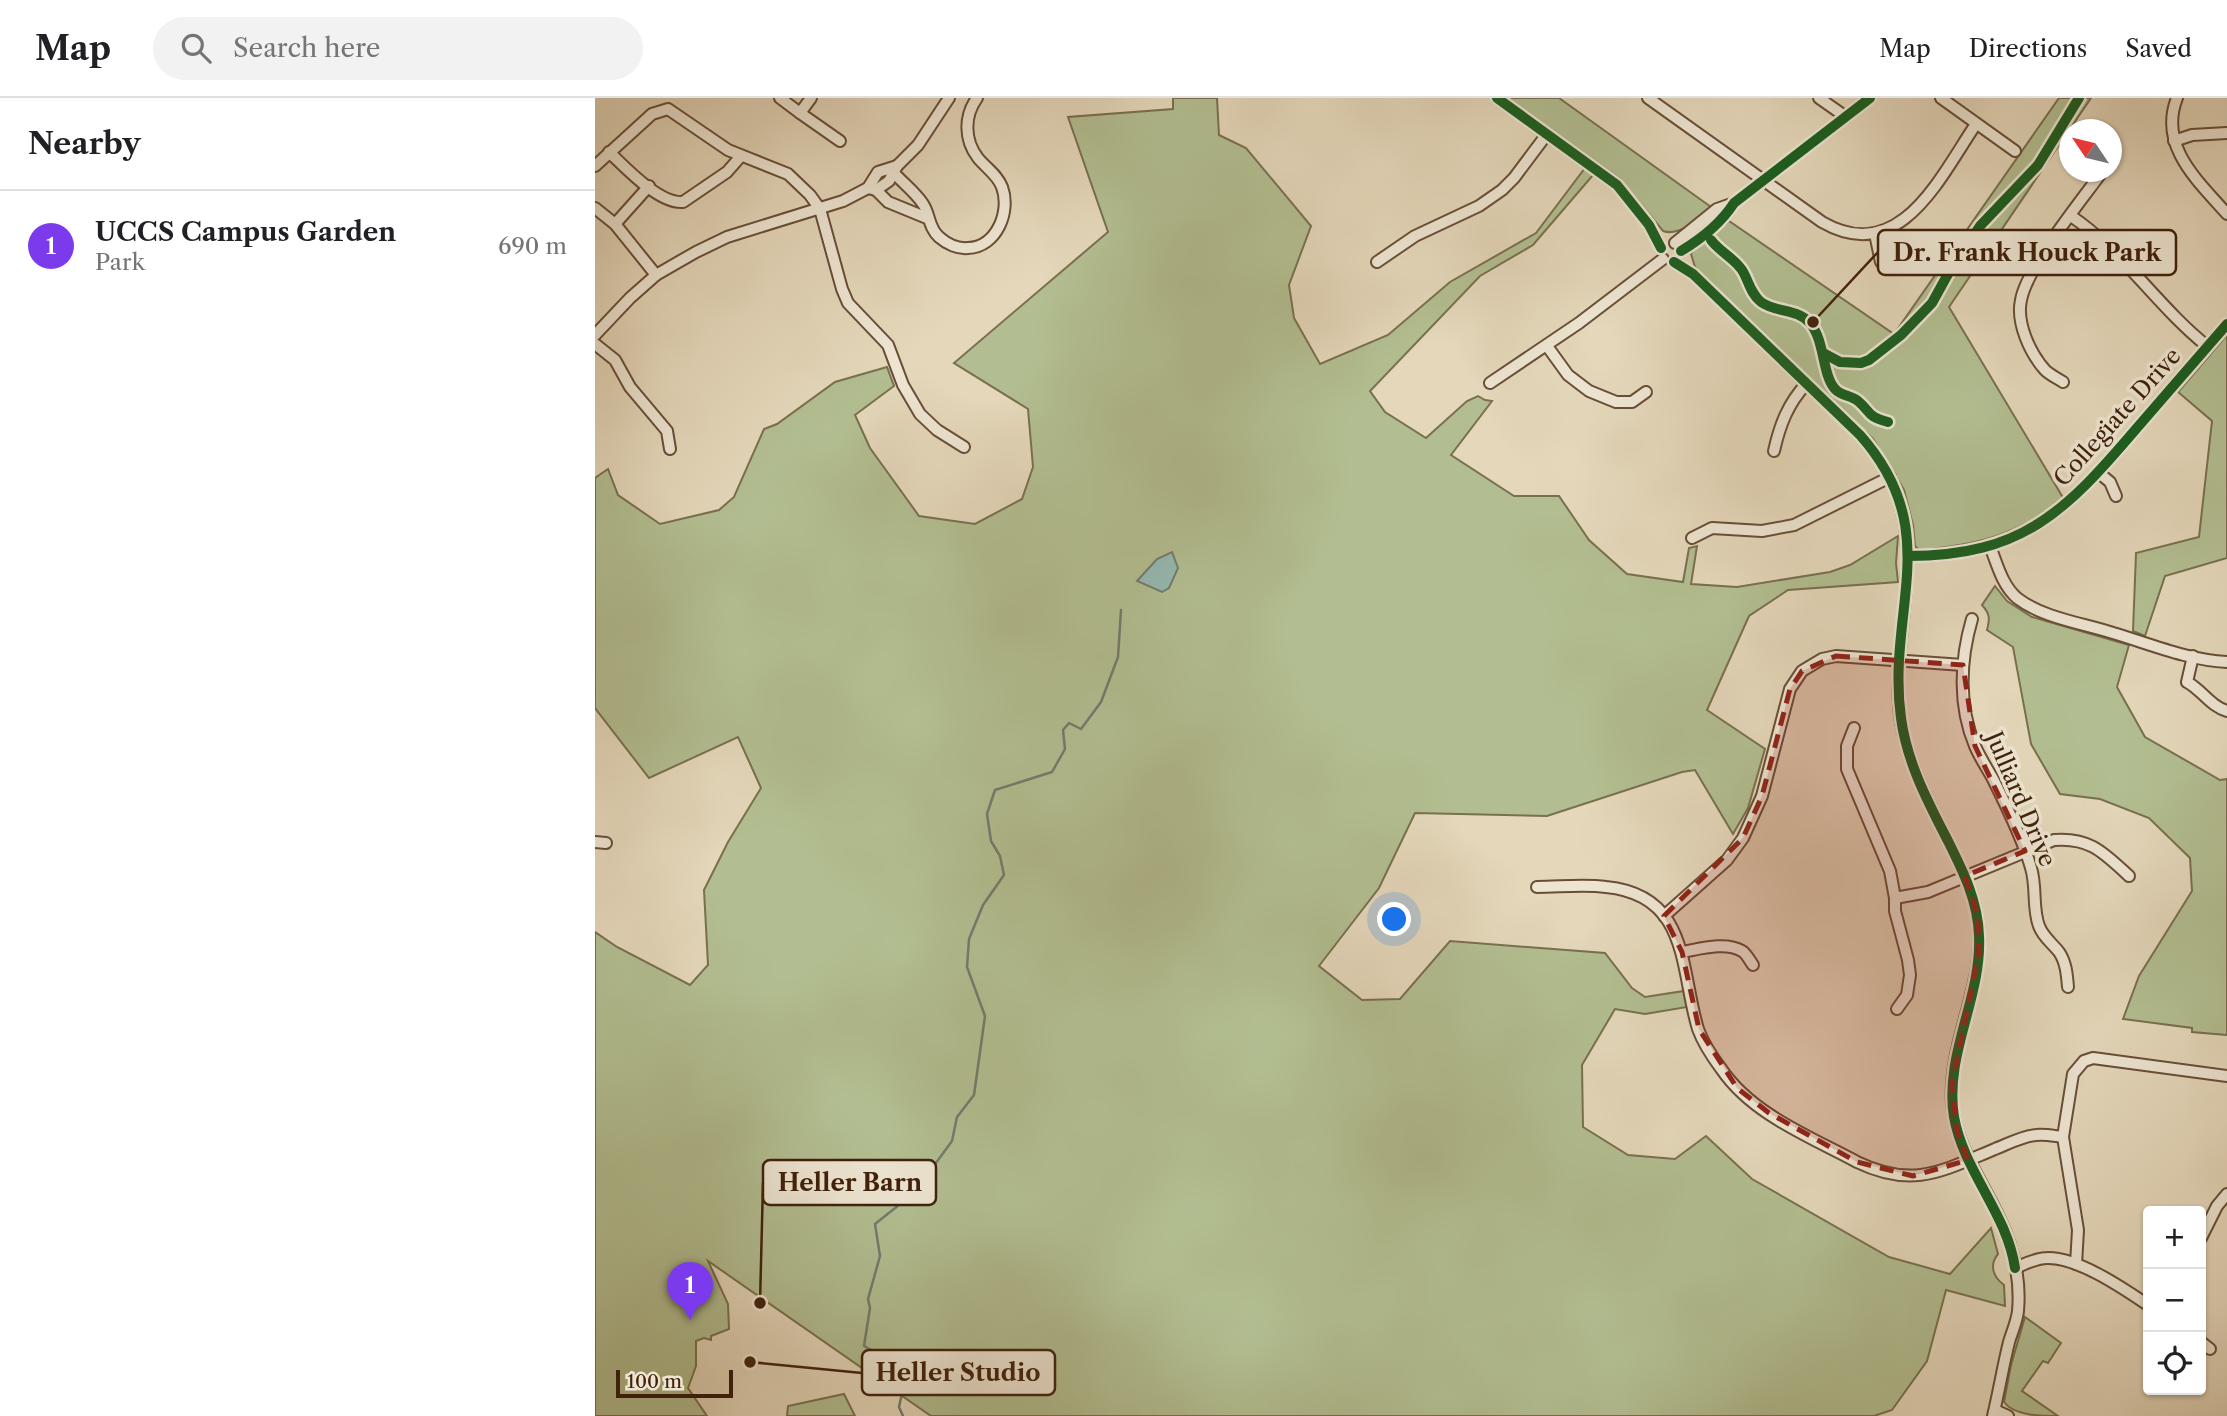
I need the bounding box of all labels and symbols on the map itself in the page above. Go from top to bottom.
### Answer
north arrow [2059,119,2122,182]
callout: Dr. Frank Houck Park [1878,230,2176,275]
text: Dr. Frank Houck Park [1893,238,2163,267]
street label: Collegiate Drive [2048,342,2186,492]
street label: Julliard Drive [1979,724,2062,871]
your location [1377,902,1411,936]
callout: Heller Barn [763,1160,936,1205]
text: Heller Barn [778,1168,923,1197]
pin: 1 [667,1262,713,1320]
callout: Heller Studio [862,1350,1055,1395]
text: Heller Studio [875,1358,1041,1387]
scale bar [616,1367,733,1399]

